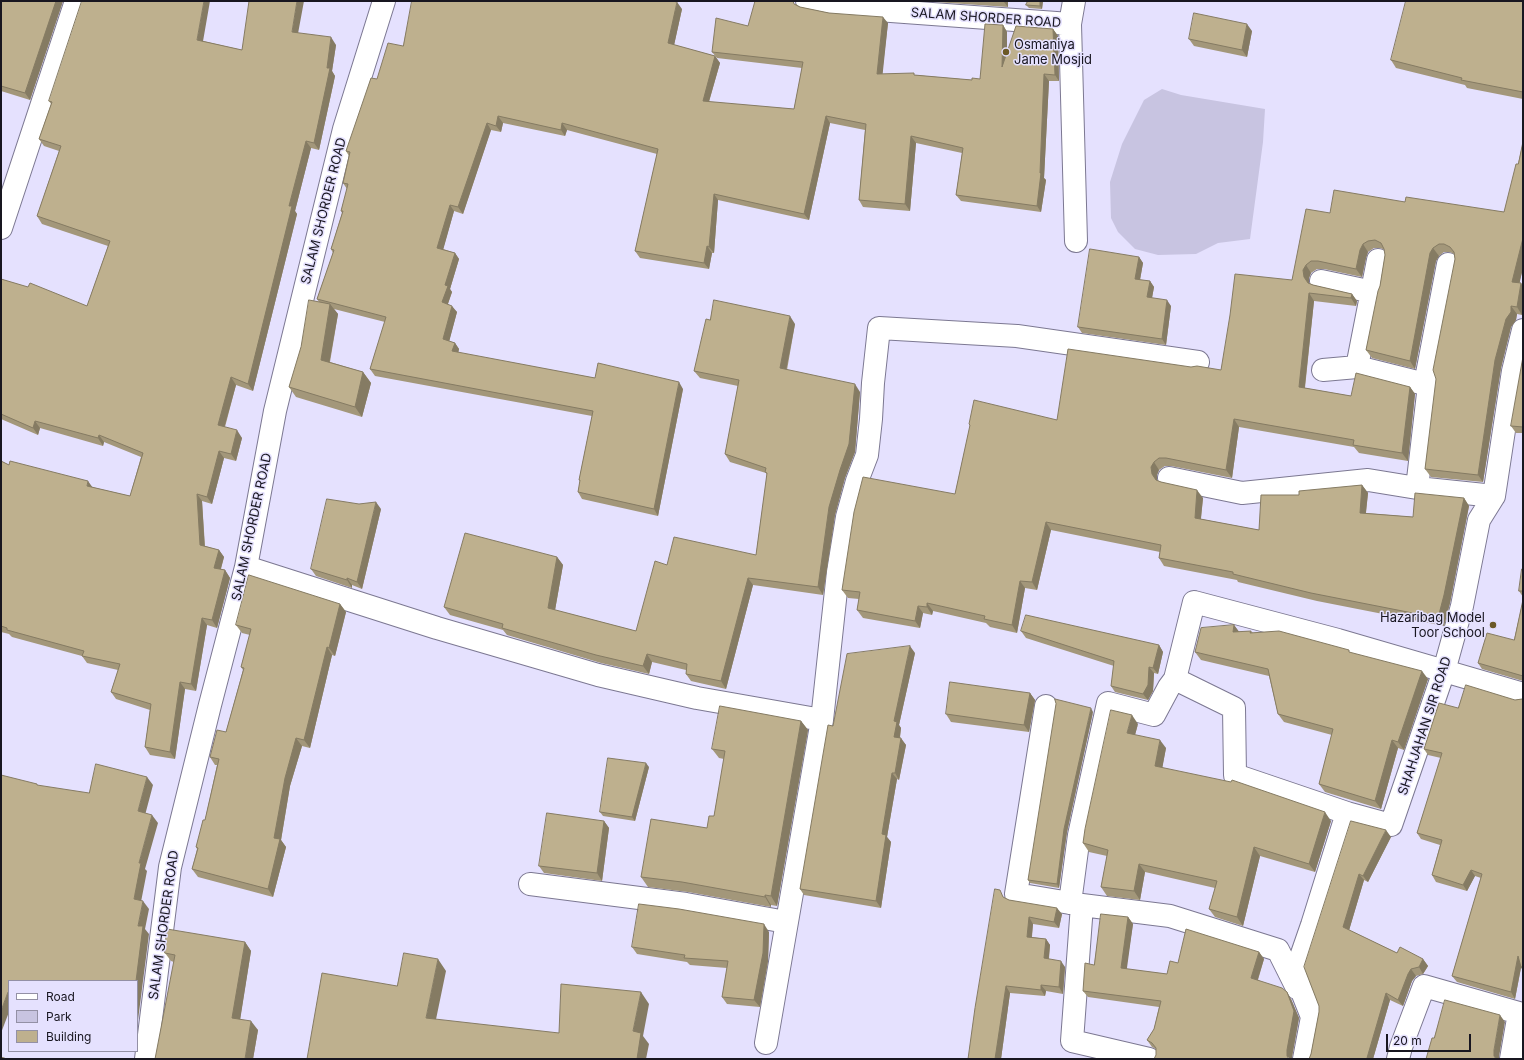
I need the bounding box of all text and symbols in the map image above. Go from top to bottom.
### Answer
street label: SALAM SHORDER ROAD [910,5,1062,31]
place label: Osmaniya Jame Mosjid [1014,37,1092,68]
marker: Osmaniya Jame Mosjid [1001,47,1011,57]
street label: SALAM SHORDER ROAD [298,136,350,286]
street label: SALAM SHORDER ROAD [229,452,275,602]
place label: Hazaribag Model Toor School [1380,610,1485,641]
marker: Hazaribag Model Toor School [1488,620,1498,630]
street label: SHAHJAHAN SIR ROAD [1395,655,1455,797]
street label: SALAM SHORDER ROAD [146,849,182,1001]
legend [8,980,138,1052]
text: Road [46,989,75,1004]
text: Park [46,1009,72,1024]
scale bar [1388,1026,1473,1052]
text: Building [46,1029,91,1044]
text: 20 m [1393,1033,1422,1048]

